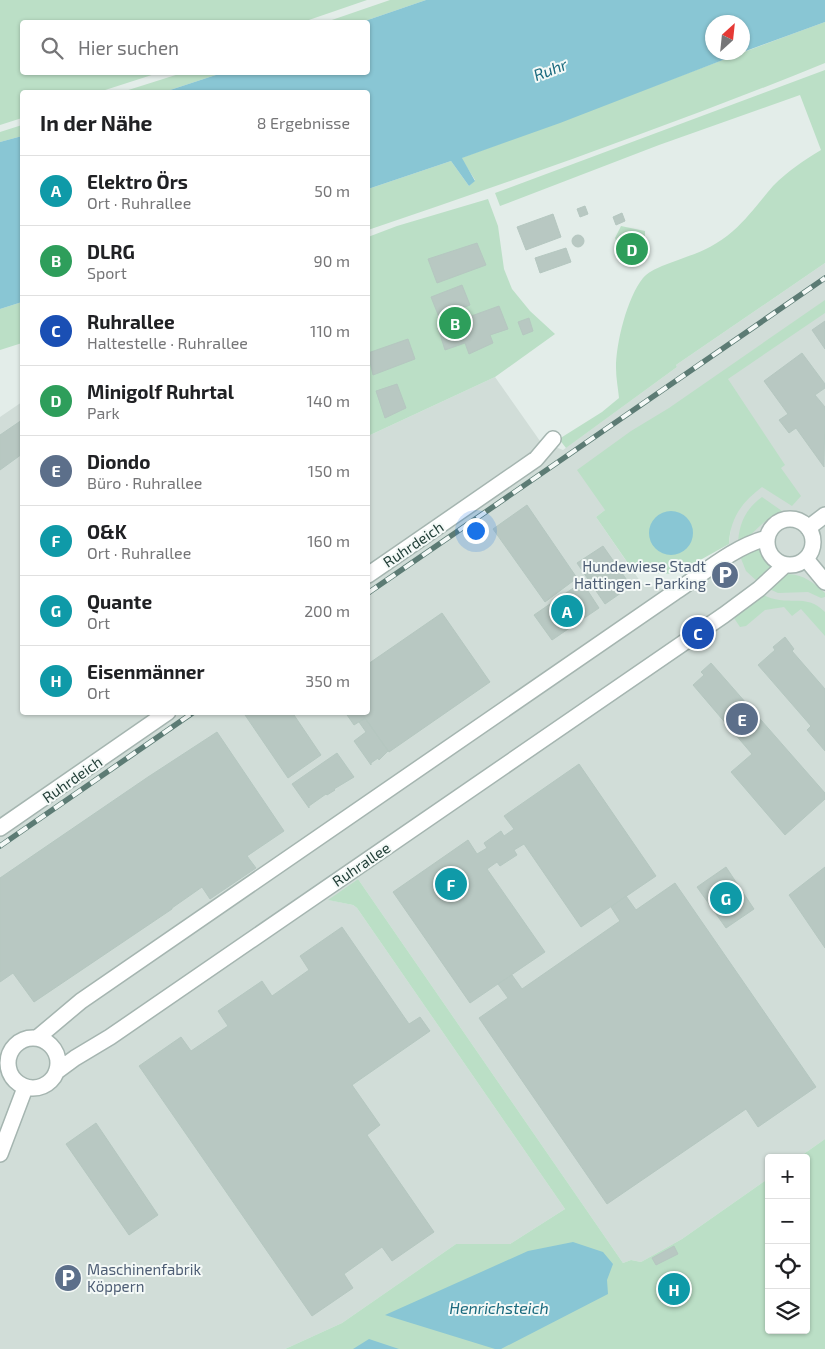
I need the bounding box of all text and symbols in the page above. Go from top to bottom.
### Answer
north arrow [705,15,750,60]
search box [20,20,370,75]
icon: search [38,34,66,62]
text: Hier suchen [78,36,179,59]
water label: Ruhr [530,54,570,84]
text: In der Nähe [40,110,152,135]
text: 8 Ergebnisse [257,113,350,132]
text: Elektro Örs [87,170,188,193]
text: A [51,181,61,200]
text: 50 m [314,181,350,200]
text: Ort · Ruhrallee [87,193,191,212]
pin: D [616,230,648,268]
text: DLRG [87,240,135,263]
text: B [51,251,61,270]
text: 90 m [314,251,350,270]
text: Sport [87,263,127,282]
pin: B [439,304,471,342]
text: Ruhrallee [87,310,175,333]
text: C [51,321,61,340]
text: 110 m [310,321,350,340]
text: Haltestelle · Ruhrallee [87,333,248,352]
text: Minigolf Ruhrtal [87,380,234,403]
text: D [51,391,61,410]
text: 140 m [307,391,350,410]
text: Park [87,403,120,422]
text: Diondo [87,450,150,473]
text: E [51,461,61,480]
text: 150 m [308,461,350,480]
text: Büro · Ruhrallee [87,473,202,492]
street label: Ruhrdeich [379,517,447,571]
your location [463,518,489,544]
text: O&K [87,520,127,543]
text: F [52,531,60,550]
text: 160 m [307,531,350,550]
text: Ort · Ruhrallee [87,543,191,562]
place label: Hundewiese Stadt Hattingen - Parking [574,557,707,592]
parking icon: Hundewiese Stadt Hattingen - Parking [710,560,740,590]
text: Quante [87,590,152,613]
pin: A [551,592,583,630]
text: G [51,601,61,620]
text: 200 m [304,601,350,620]
text: Ort [87,613,110,632]
pin: C [682,614,714,652]
text: Eisenmänner [87,660,205,683]
text: H [50,671,62,690]
text: 350 m [305,671,350,690]
text: Ort [87,683,110,702]
pin: E [726,700,758,738]
street label: Ruhrdeich [39,752,105,806]
street label: Ruhrallee [329,838,393,890]
pin: F [435,865,467,903]
pin: G [710,879,742,917]
map controls [765,1154,810,1334]
button: + [765,1154,810,1199]
button: − [765,1199,810,1244]
button: locate [765,1244,810,1289]
place label: Maschinenfabrik Köppern [87,1260,201,1295]
parking icon: Maschinenfabrik Köppern [53,1263,83,1293]
pin: H [658,1270,690,1308]
button: layers [765,1289,810,1334]
water label: Henrichsteich [449,1298,549,1317]

